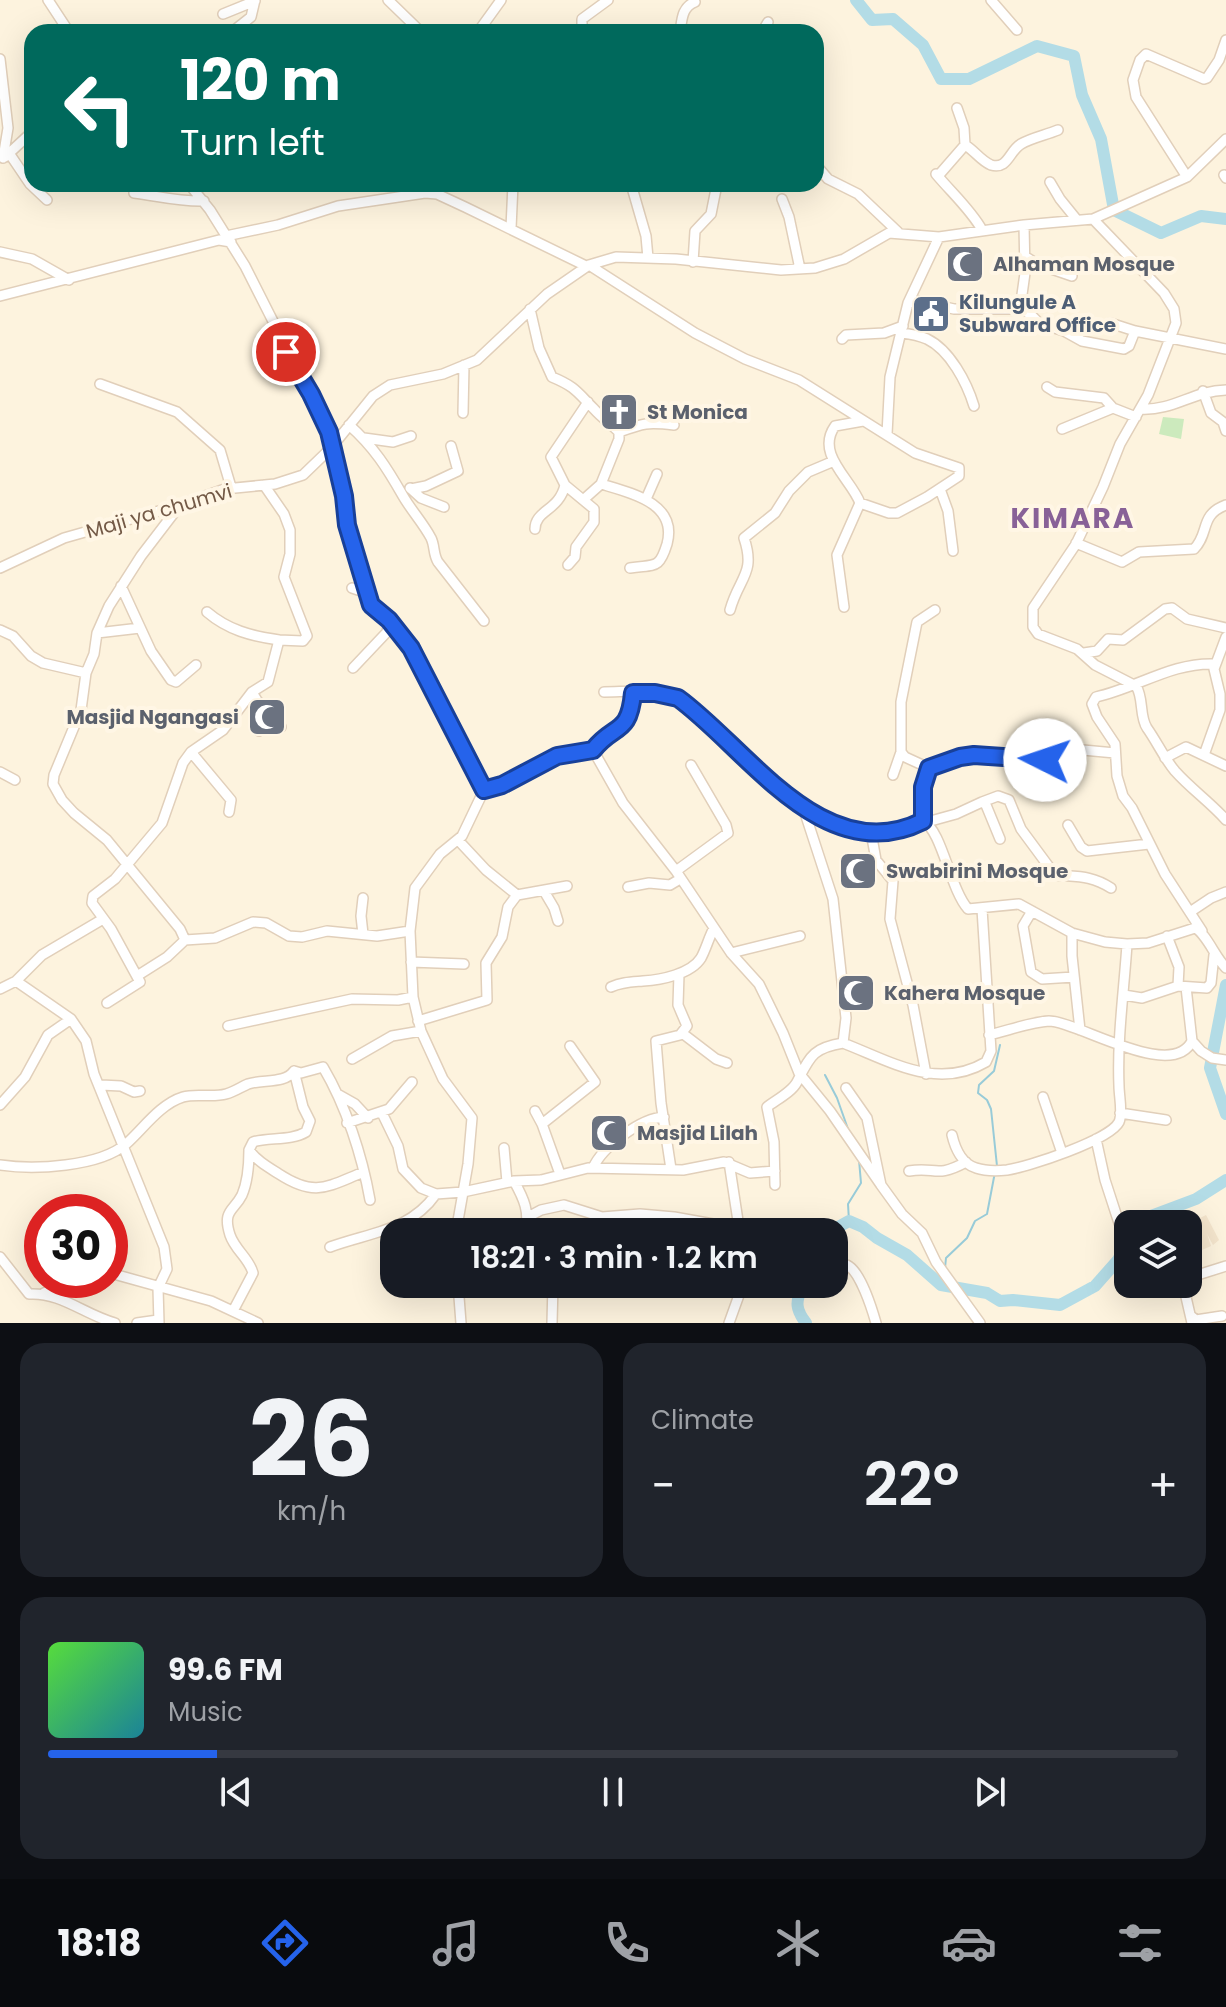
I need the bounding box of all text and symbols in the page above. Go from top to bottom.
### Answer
text: 120 m [180,41,341,120]
icon: left [48,56,152,160]
text: Turn left [180,117,325,168]
mosque icon: Alhaman Mosque [944,243,986,285]
place label: Alhaman Mosque [993,250,1175,278]
place label: Kilungule A Subward Office [959,288,1116,339]
public building icon: Kilungule A Subward Office [910,293,952,335]
pin [252,318,320,386]
icon: arrive [264,330,308,374]
church icon: St Monica [598,391,640,433]
place label: St Monica [647,398,748,426]
street label: Maji ya chumvi [83,477,235,545]
district label: KIMARA [1010,499,1136,538]
mosque icon: Masjid Ngangasi [246,696,288,738]
place label: Masjid Ngangasi [66,703,239,731]
position arrow [1003,718,1087,802]
mosque icon: Swabirini Mosque [837,850,879,892]
place label: Swabirini Mosque [886,857,1068,885]
mosque icon: Kahera Mosque [835,972,877,1014]
place label: Kahera Mosque [884,979,1045,1007]
mosque icon: Masjid Lilah [588,1112,630,1154]
place label: Masjid Lilah [637,1119,758,1147]
speed limit sign: 30 [24,1194,128,1298]
map controls [1114,1210,1202,1298]
button: layers [1114,1210,1202,1298]
text: 18:21 · 3 min · 1.2 km [470,1236,758,1279]
text: 26 [249,1367,374,1512]
text: Climate [651,1402,754,1438]
text: 22° [864,1443,959,1527]
text: − [651,1455,675,1516]
text: + [1148,1455,1178,1516]
text: km/h [277,1493,346,1529]
text: 99.6 FM [168,1648,283,1691]
text: Music [168,1694,243,1730]
icon: previous [214,1770,258,1814]
icon: pause [591,1770,635,1814]
icon: next [968,1770,1012,1814]
icon: directions [257,1915,313,1971]
icon: music [428,1915,484,1971]
icon: phone [599,1915,655,1971]
icon: climate [770,1915,826,1971]
icon: car [941,1915,997,1971]
icon: filters [1112,1915,1168,1971]
text: 18:18 [58,1918,142,1969]

